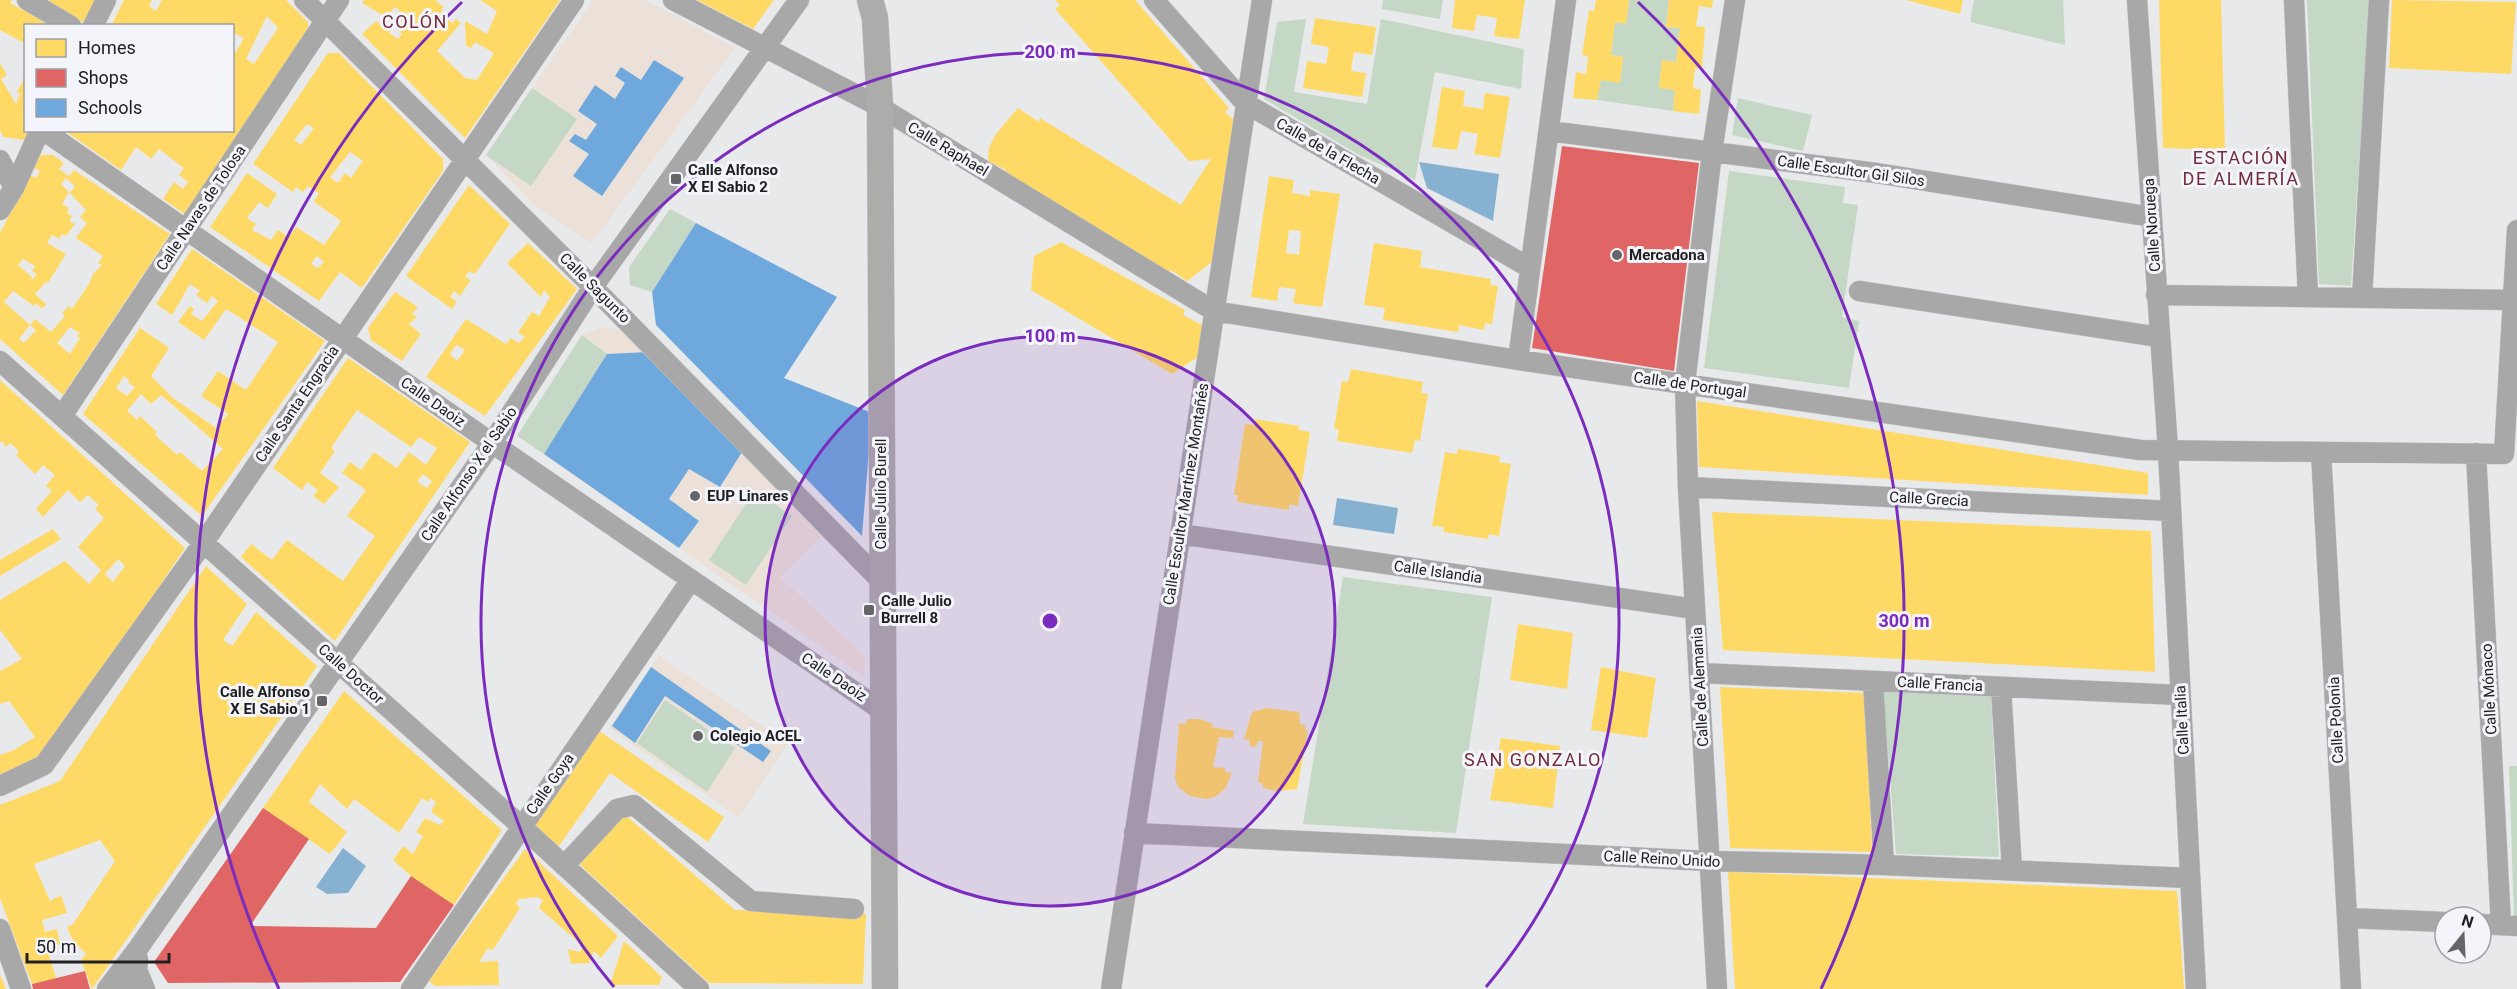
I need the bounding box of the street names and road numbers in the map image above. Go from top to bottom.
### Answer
street label: Calle de la Flecha [1273,114,1383,188]
street label: Calle Raphael [904,118,992,180]
street label: Calle Navas de Tolosa [152,142,250,274]
street label: Calle Escultor Gil Silos [1776,152,1926,190]
street label: Calle Noruega [2140,177,2164,273]
street label: Calle Sagunto [556,249,634,327]
street label: Calle Santa Engracia [251,342,343,466]
street label: Calle de Portugal [1632,368,1748,402]
street label: Calle Daoiz [397,373,469,431]
street label: Calle Escultor Martínez Montañés [1160,382,1212,606]
street label: Calle Alfonso X el Sabio [417,403,521,545]
street label: Calle Julio Burell [872,439,890,549]
street label: Calle Grecia [1889,488,1969,510]
street label: Calle Islandia [1393,557,1483,587]
street label: Calle de Alemania [1688,627,1712,747]
street label: Calle Doctor [315,640,387,708]
street label: Calle Mónaco [2478,643,2500,735]
street label: Calle Daoiz [798,649,870,705]
street label: Calle Francia [1897,673,1983,695]
street label: Calle Polonia [2325,676,2347,764]
street label: Calle Italia [2171,685,2193,755]
street label: Calle Goya [522,750,578,818]
street label: Calle Reino Unido [1603,847,1721,871]

